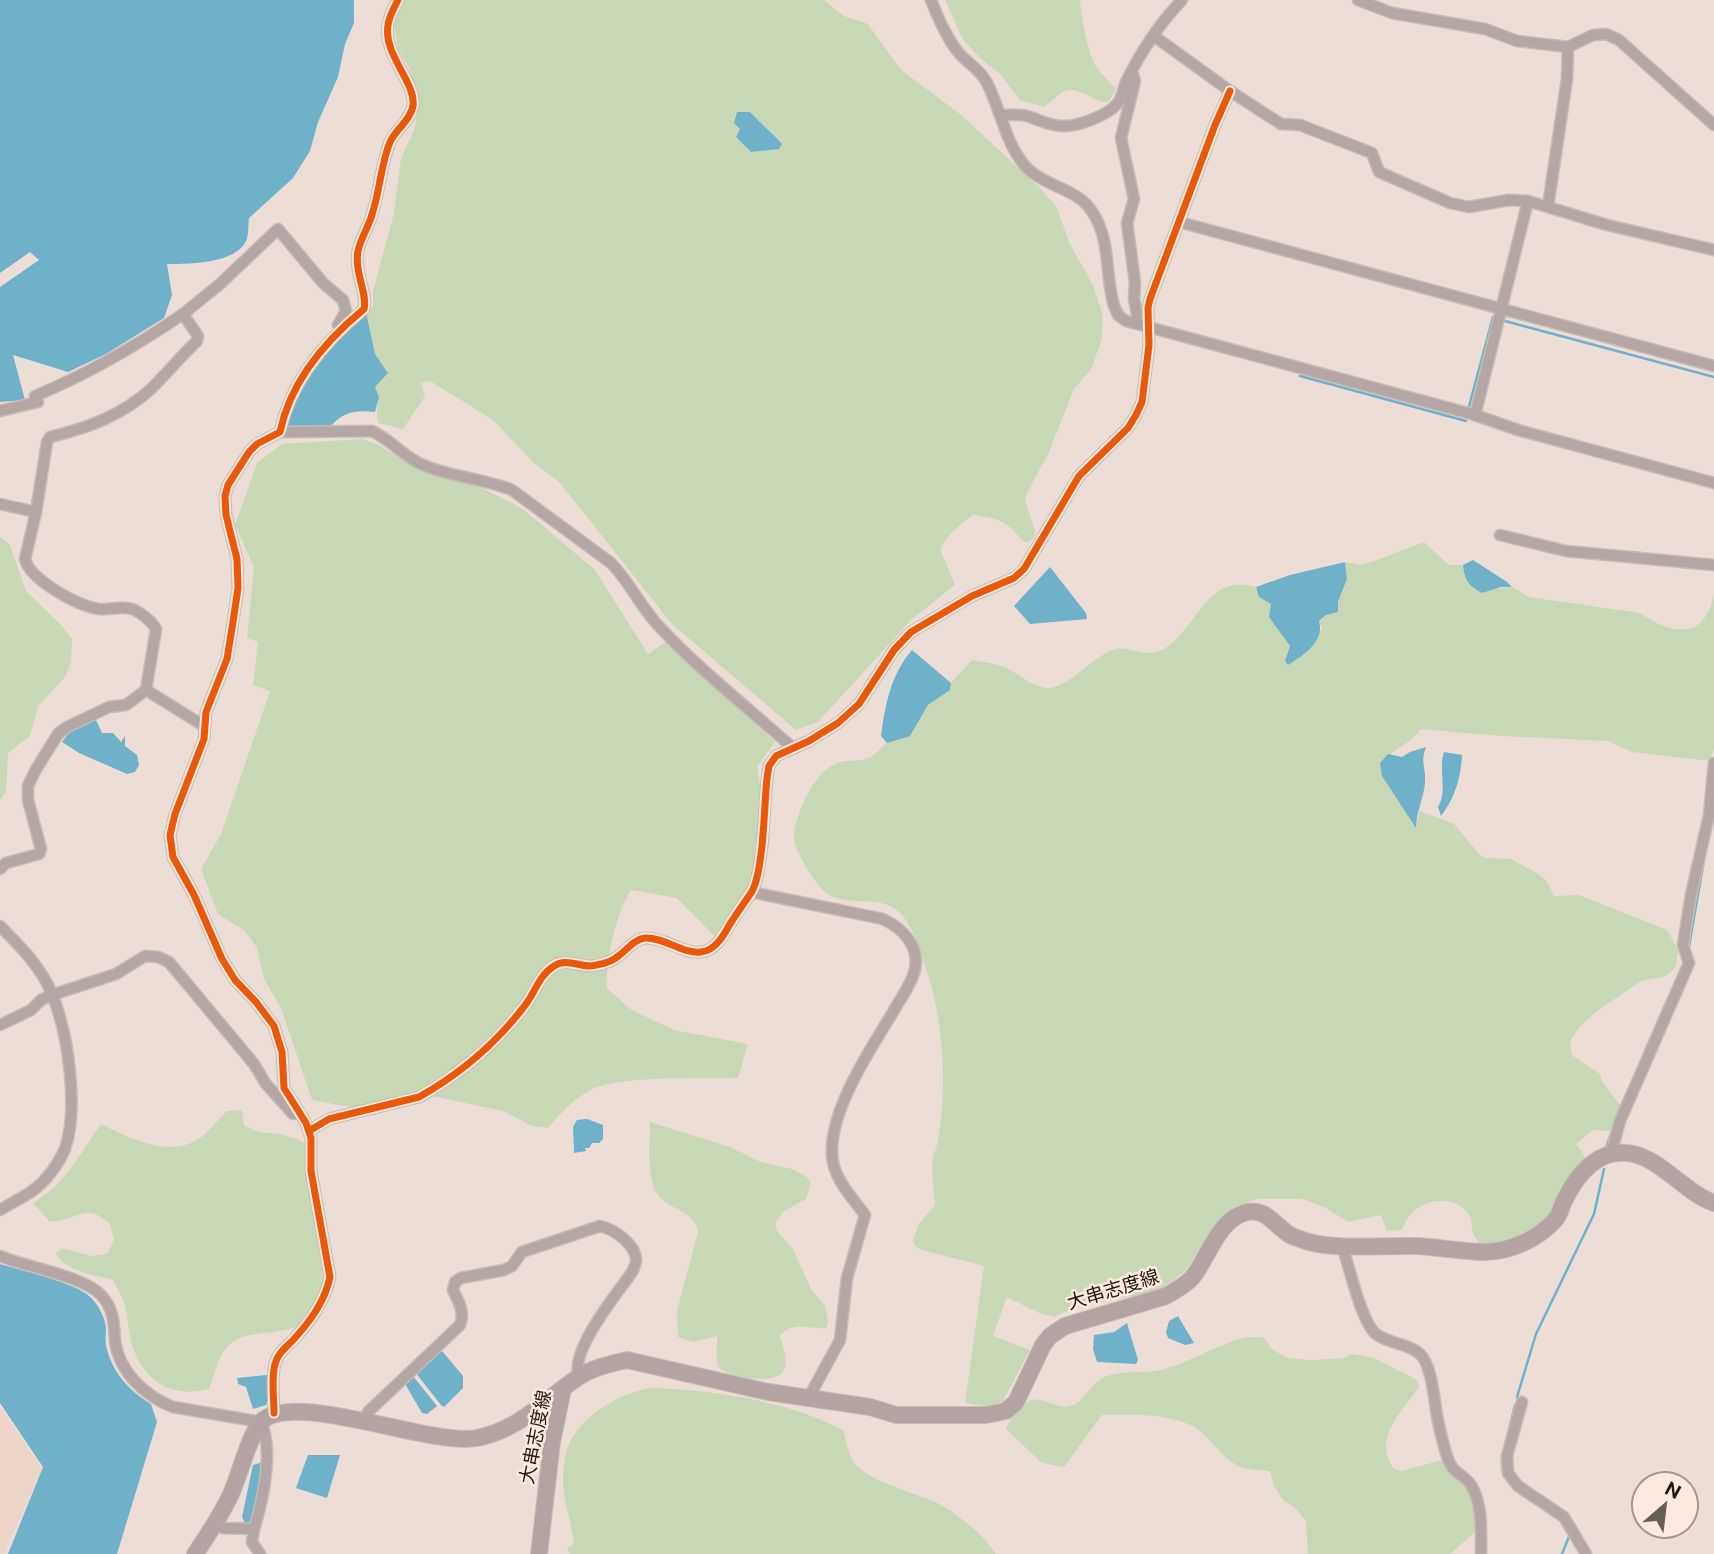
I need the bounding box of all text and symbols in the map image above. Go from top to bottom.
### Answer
street label: 大串志度線 [1064,1265,1162,1313]
street label: 大串志度線 [515,1388,555,1486]
north arrow [1630,1470,1700,1540]
text: N [1661,1477,1685,1503]

